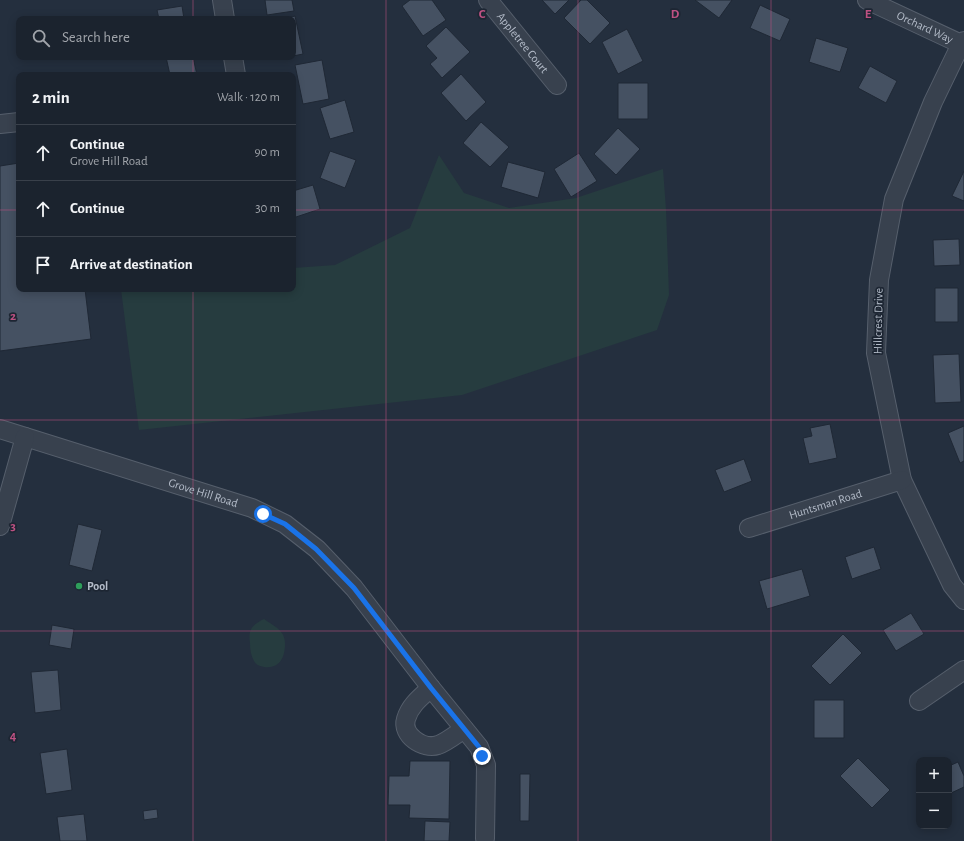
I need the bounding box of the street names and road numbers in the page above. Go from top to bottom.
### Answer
street label: Orchard Way [895,9,955,46]
street label: Appletree Court [495,10,551,75]
street label: Hillcrest Drive [871,288,885,354]
street label: Grove Hill Road [167,476,239,509]
street label: Huntsman Road [787,487,863,521]

